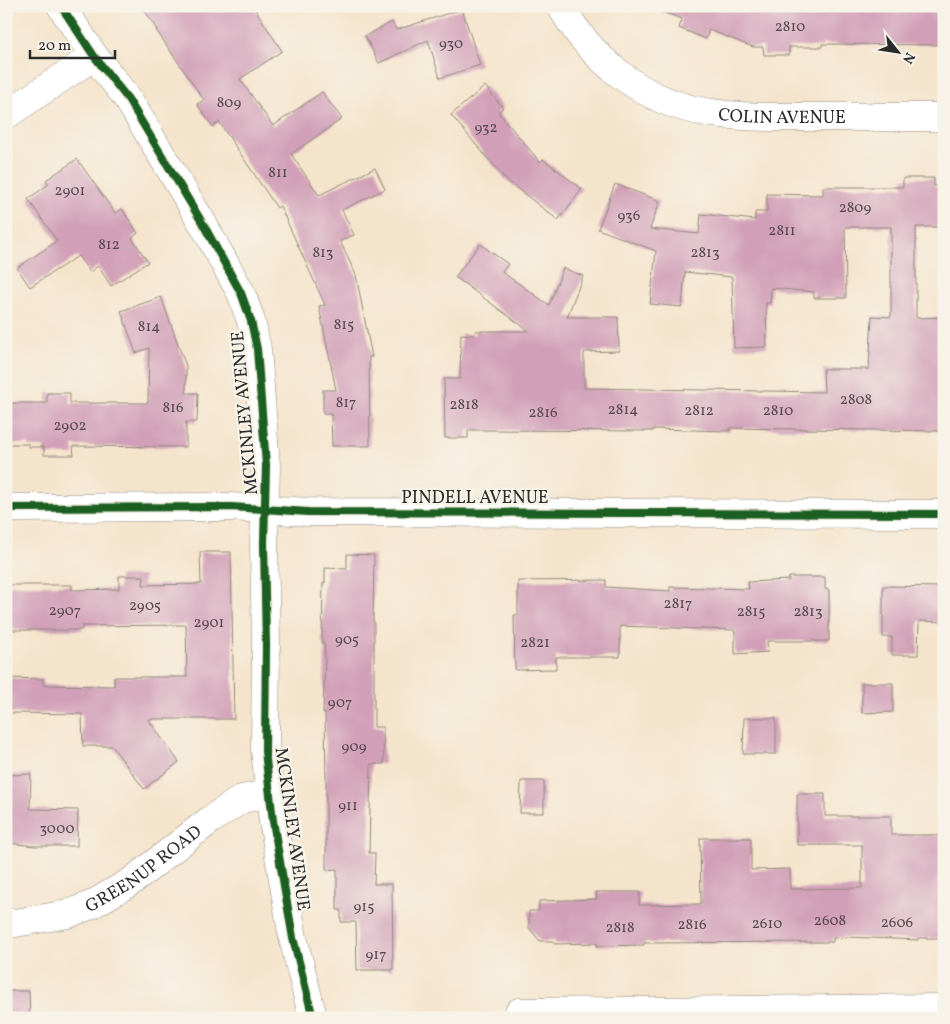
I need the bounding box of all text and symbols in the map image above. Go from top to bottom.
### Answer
house number: 2810 [775,17,805,38]
scale bar [30,28,115,60]
north arrow [872,28,922,78]
house number: 930 [439,34,463,55]
text: 20 m [38,36,71,57]
text: N [897,49,919,67]
house number: 809 [217,93,241,114]
street label: COLIN AVENUE [717,103,846,131]
house number: 932 [474,118,498,139]
house number: 811 [268,163,288,184]
house number: 2901 [55,181,85,202]
house number: 2809 [839,198,872,219]
house number: 936 [618,206,640,227]
house number: 2811 [768,221,796,242]
house number: 812 [98,235,120,256]
house number: 813 [312,243,334,264]
house number: 2813 [690,243,720,264]
house number: 815 [334,315,354,336]
house number: 814 [138,317,160,338]
street label: MCKINLEY AVENUE [226,329,265,496]
house number: 2808 [840,390,872,411]
house number: 817 [336,393,356,414]
house number: 2818 [449,395,479,416]
house number: 816 [162,398,184,419]
house number: 2814 [608,400,638,421]
house number: 2812 [684,401,714,422]
house number: 2810 [763,401,793,422]
house number: 2816 [528,403,558,424]
house number: 2902 [53,416,87,437]
street label: PINDELL AVENUE [401,486,549,511]
house number: 2817 [664,594,692,615]
house number: 2905 [129,596,161,617]
house number: 2907 [49,601,81,622]
house number: 2815 [737,602,765,623]
house number: 2813 [793,602,823,623]
house number: 2901 [194,613,224,634]
house number: 905 [335,630,359,651]
house number: 2821 [520,633,550,654]
house number: 907 [328,693,352,714]
house number: 909 [341,737,367,758]
street label: MCKINLEY AVENUE [268,746,315,913]
house number: 911 [338,796,358,817]
house number: 3000 [39,819,75,840]
street label: GREENUP ROAD [82,820,207,920]
house number: 915 [354,897,374,918]
house number: 2608 [814,911,846,932]
house number: 2606 [881,913,913,934]
house number: 2610 [752,914,782,935]
house number: 2816 [677,915,707,936]
house number: 2818 [605,918,635,939]
house number: 917 [366,945,386,966]

